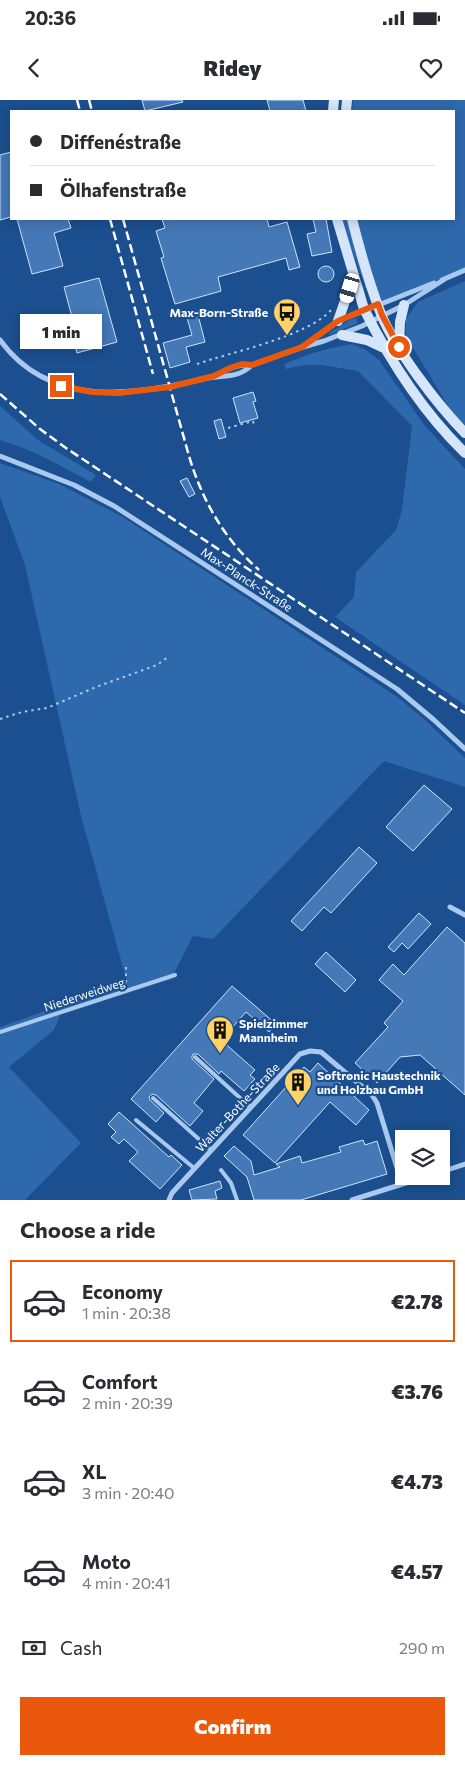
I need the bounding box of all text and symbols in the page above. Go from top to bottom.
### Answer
text: 20:36 [25,6,76,29]
icon: back [20,54,48,82]
text: Ridey [203,54,262,81]
icon: heart [417,54,445,82]
text: Diffenéstraße [60,130,181,153]
text: Ölhafenstraße [60,178,186,201]
car [338,271,361,305]
bus stop icon: Max-Born-Straße [272,297,302,336]
place label: Max-Born-Straße [169,305,268,319]
callout: 1 min [20,314,102,348]
text: 1 min [42,322,80,341]
route start [388,336,410,358]
route end [50,375,72,397]
street label: Max-Planck-Straße [199,544,295,614]
street label: Niederweidweg [42,974,127,1014]
building icon: Spielzimmer Mannheim [205,1015,235,1054]
place label: Spielzimmer Mannheim [239,1016,308,1044]
street label: Walter-Bothe-Straße [192,1060,282,1154]
building icon: Softronic Haustechnik und Holzbau GmbH [283,1067,313,1106]
place label: Softronic Haustechnik und Holzbau GmbH [317,1068,441,1096]
map controls [395,1130,450,1185]
button: layers [395,1130,450,1185]
text: Choose a ride [20,1216,155,1243]
icon: car [22,1279,67,1324]
text: Economy [82,1280,163,1303]
text: €2.78 [391,1290,443,1313]
text: 1 min · 20:38 [82,1303,171,1322]
icon: car [22,1369,67,1414]
text: Comfort [82,1370,158,1393]
text: €3.76 [391,1380,443,1403]
text: 2 min · 20:39 [82,1393,173,1412]
icon: car [22,1459,67,1504]
text: XL [82,1460,107,1483]
text: €4.73 [391,1470,443,1493]
text: 3 min · 20:40 [82,1483,174,1502]
icon: car [22,1549,67,1594]
text: Moto [82,1550,131,1573]
text: €4.57 [391,1560,443,1583]
text: 4 min · 20:41 [82,1573,171,1592]
icon: cash [20,1634,48,1662]
text: Cash [60,1636,102,1659]
text: 290 m [399,1638,445,1657]
button: Confirm [20,1697,445,1755]

